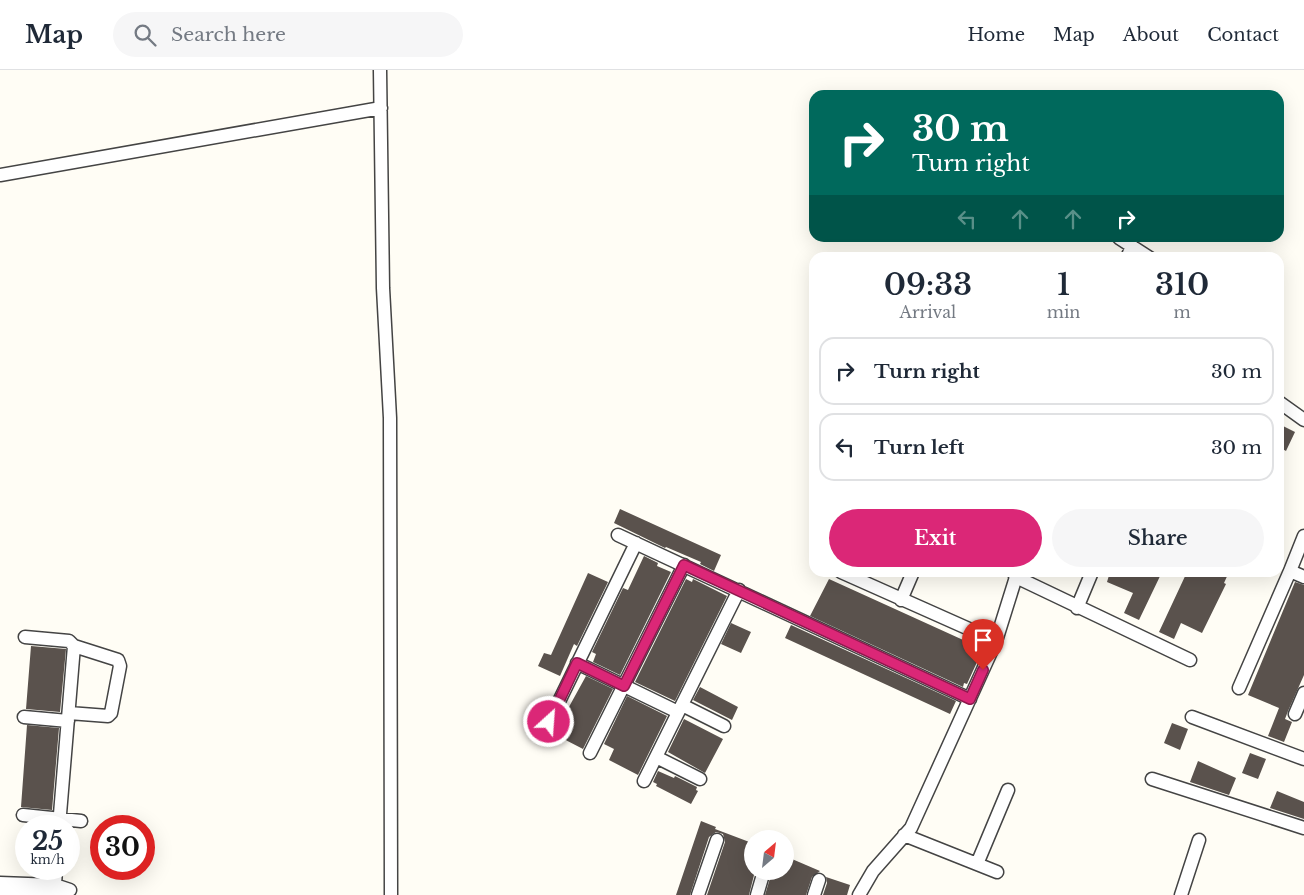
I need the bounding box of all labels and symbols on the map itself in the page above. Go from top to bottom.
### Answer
pin [962,619,1004,670]
position arrow [522,695,574,747]
speed limit sign: 30 [90,815,155,880]
north arrow [744,830,794,880]

